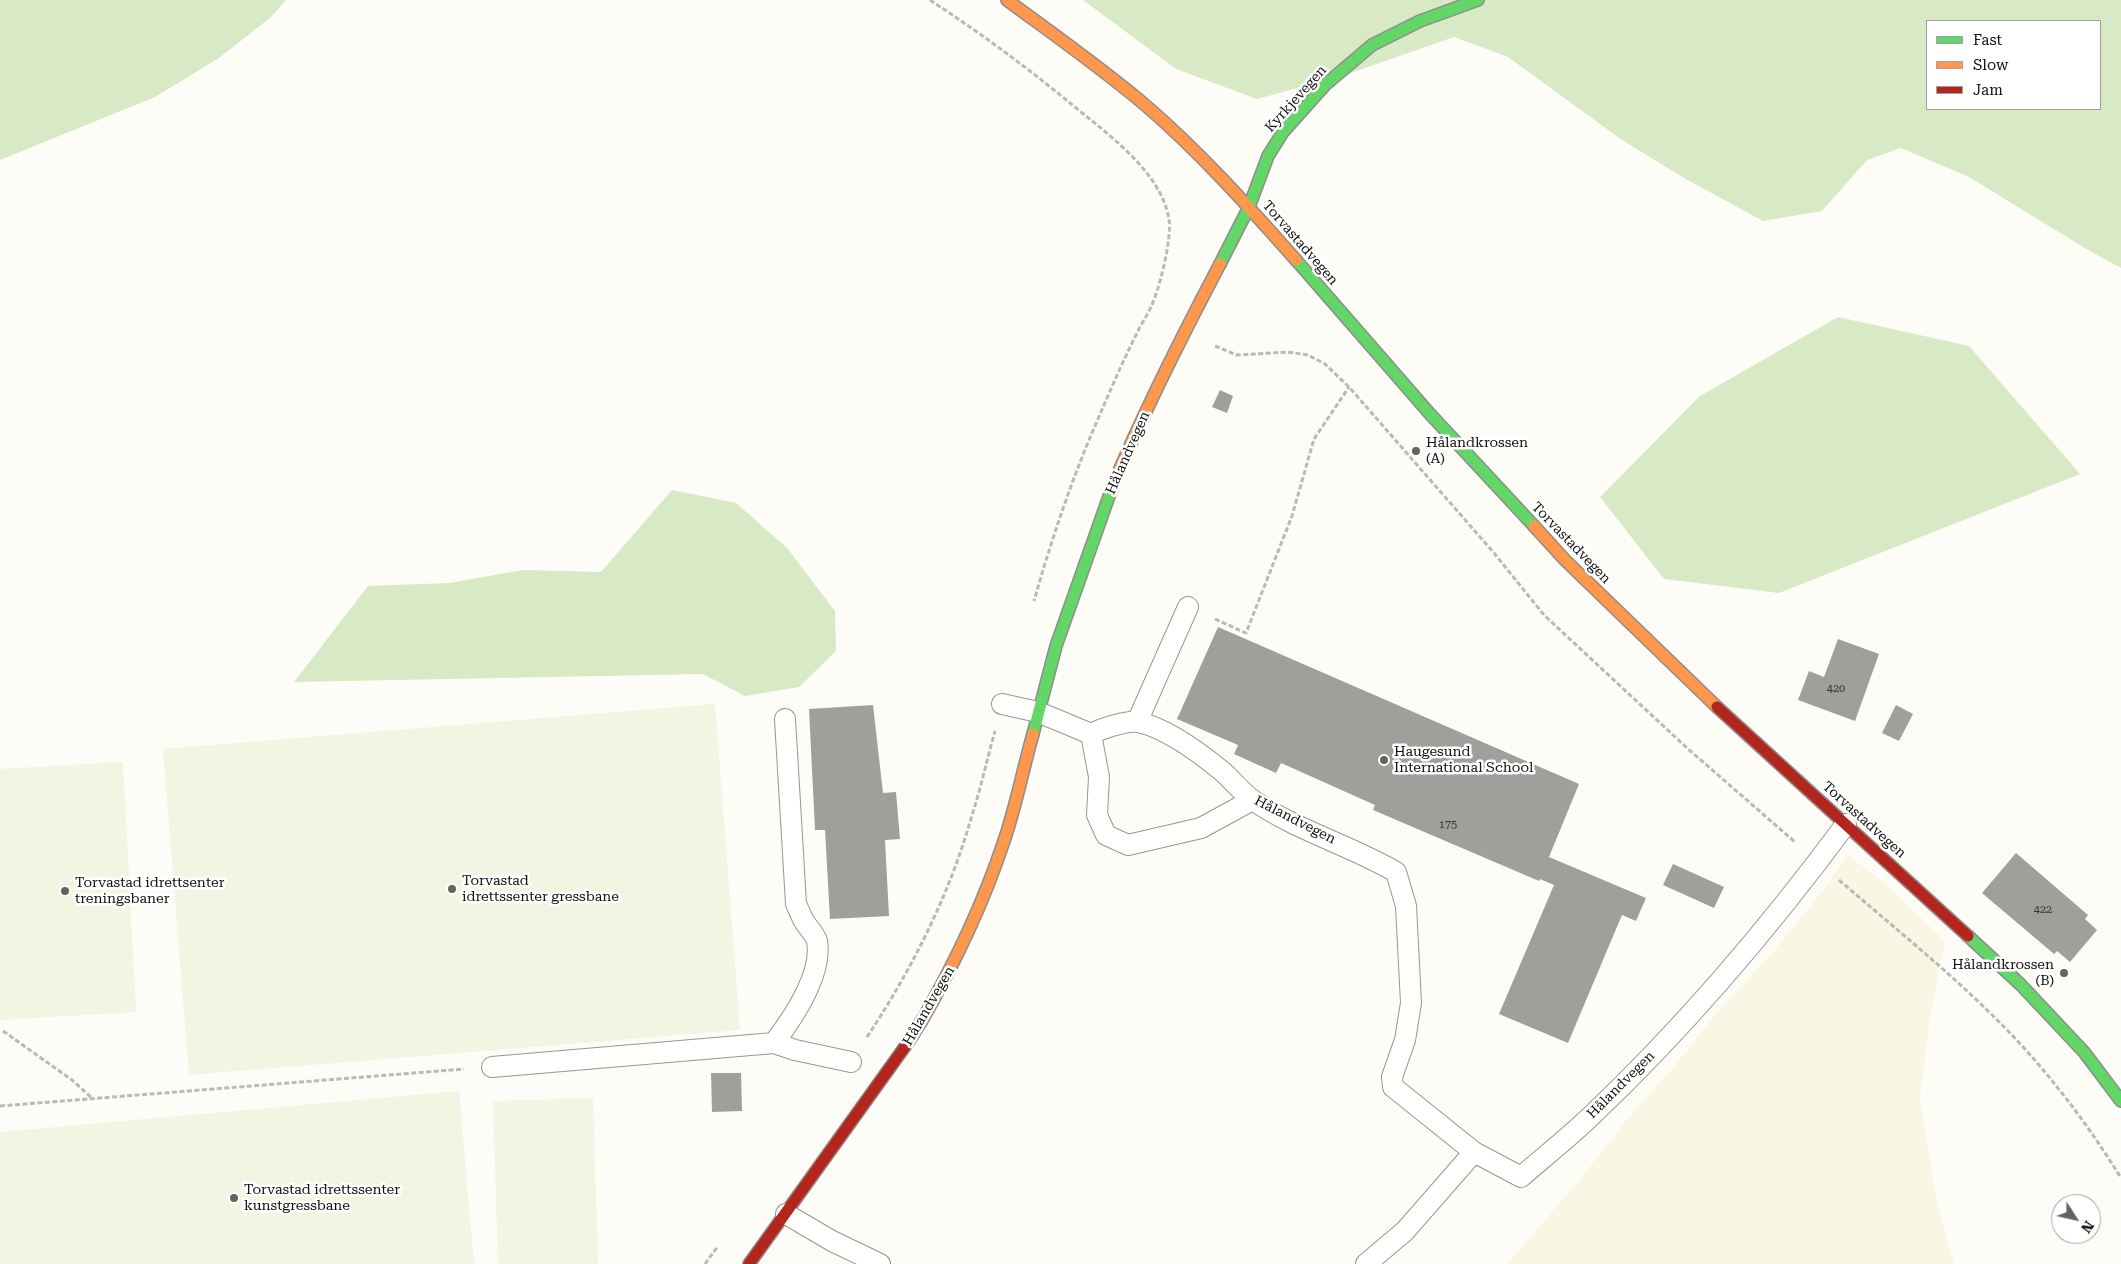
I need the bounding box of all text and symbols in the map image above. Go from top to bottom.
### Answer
legend [1926,20,2101,110]
text: Fast [1973,31,2002,49]
text: Slow [1973,56,2008,74]
street label: Kyrkjevegen [1262,62,1330,136]
text: Jam [1973,81,2003,99]
street label: Torvastadvegen [1259,197,1341,289]
street label: Hålandvegen [1102,409,1154,497]
place label: Hålandkrossen (A) [1426,435,1528,468]
marker: Hålandkrossen (A) [1410,445,1422,457]
street label: Torvastadvegen [1528,499,1614,587]
house number: 420 [1827,682,1845,696]
place label: Haugesund International School [1394,744,1533,776]
marker: Haugesund International School [1378,754,1390,766]
street label: Torvastadvegen [1819,778,1909,862]
street label: Hålandvegen [1252,792,1338,848]
house number: 175 [1439,818,1457,832]
place label: Torvastad idrettssenter gressbane [462,873,619,906]
place label: Torvastad idrettsenter treningsbaner [75,875,224,908]
marker: Torvastad idrettssenter gressbane [446,883,458,895]
marker: Torvastad idrettsenter treningsbaner [59,885,71,897]
house number: 422 [2034,903,2052,917]
place label: Hålandkrossen (B) [1952,957,2054,990]
street label: Hålandvegen [900,963,958,1049]
marker: Hålandkrossen (B) [2058,967,2070,979]
street label: Hålandvegen [1584,1048,1658,1122]
place label: Torvastad idrettssenter kunstgressbane [244,1182,400,1214]
marker: Torvastad idrettssenter kunstgressbane [228,1192,240,1204]
north arrow [2051,1194,2101,1244]
text: N [2078,1218,2097,1236]

